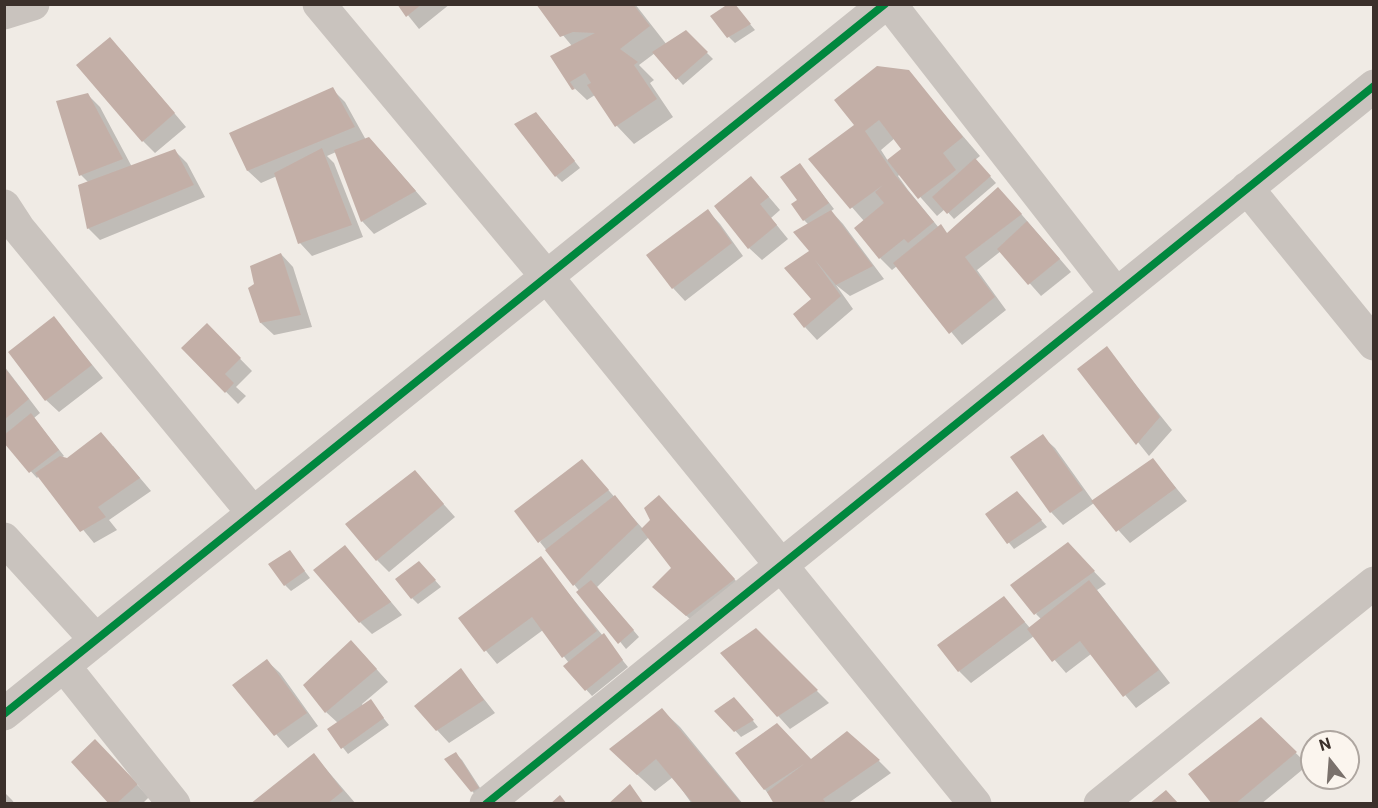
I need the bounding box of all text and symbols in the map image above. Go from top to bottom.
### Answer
north arrow [1300,730,1360,790]
text: N [1317,733,1333,755]

